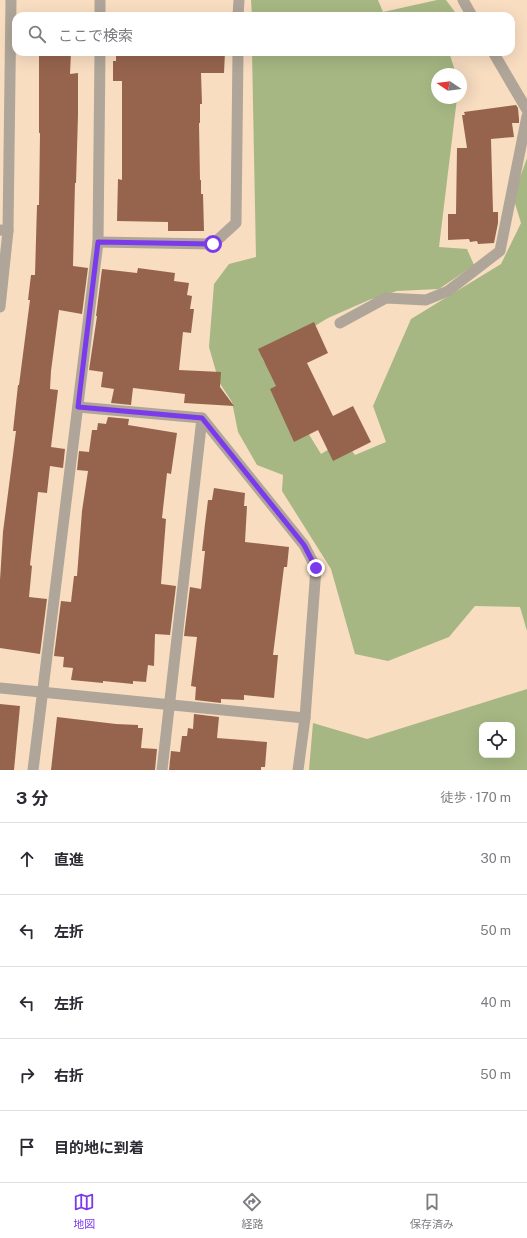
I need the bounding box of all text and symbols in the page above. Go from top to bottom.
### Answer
search box [12,12,515,56]
icon: search [26,23,48,45]
text: ここで検索 [58,27,133,44]
north arrow [431,68,467,104]
route start [204,235,222,253]
route end [307,559,325,577]
map controls [479,722,515,758]
button: locate [479,722,515,758]
text: 3 分 [16,788,48,808]
text: 徒歩 · 170 m [441,790,511,805]
icon: ahead [16,848,38,870]
text: 直進 [54,851,84,868]
text: 30 m [481,851,511,866]
icon: left [16,920,38,942]
text: 左折 [54,923,84,940]
text: 50 m [480,923,511,938]
icon: left [16,992,38,1014]
text: 左折 [54,995,84,1012]
text: 40 m [480,995,511,1010]
icon: right [16,1064,38,1086]
text: 右折 [54,1067,84,1084]
text: 50 m [480,1067,511,1082]
icon: arrive [16,1136,38,1158]
text: 目的地に到着 [54,1139,144,1156]
tab: 地図 [73,1191,95,1231]
tab: 経路 [241,1191,263,1231]
tab: 保存済み [410,1191,454,1231]

